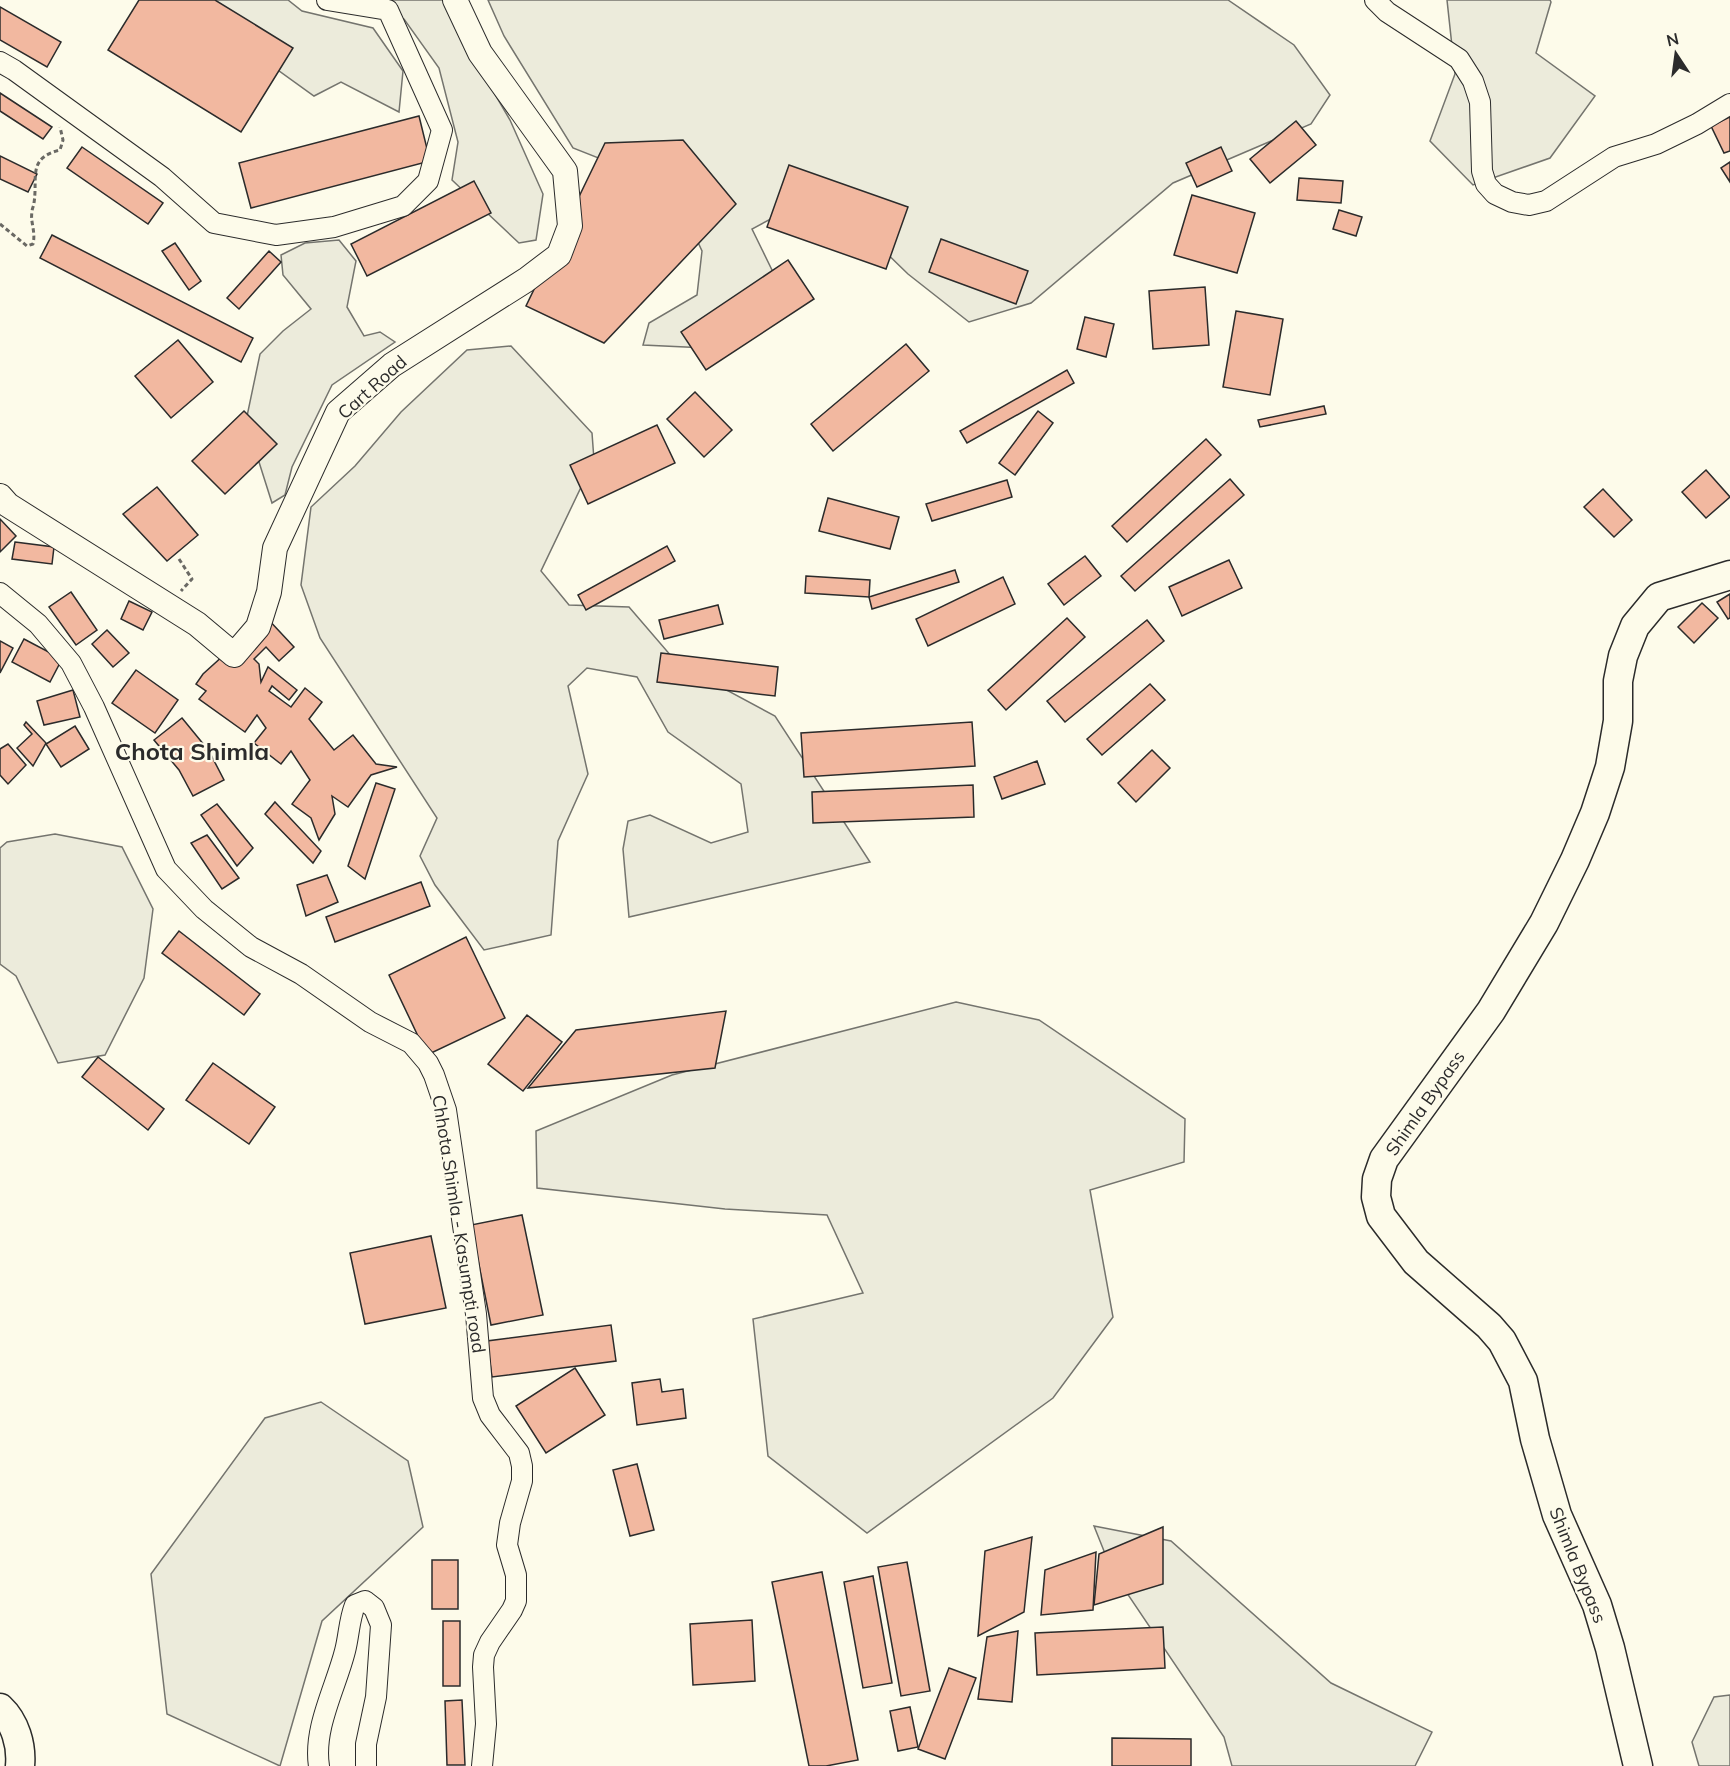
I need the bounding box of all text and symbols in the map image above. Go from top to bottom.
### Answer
north arrow [1646,24,1706,84]
text: N [1664,28,1681,50]
street label: Cart Road [333,350,411,424]
district label: Chota Shimla [115,736,269,766]
street label: Shimla Bypass [1380,1046,1470,1160]
street label: Chhota Shimla - Kasumpti road [427,1093,491,1355]
street label: Shimla Bypass [1544,1504,1612,1626]

